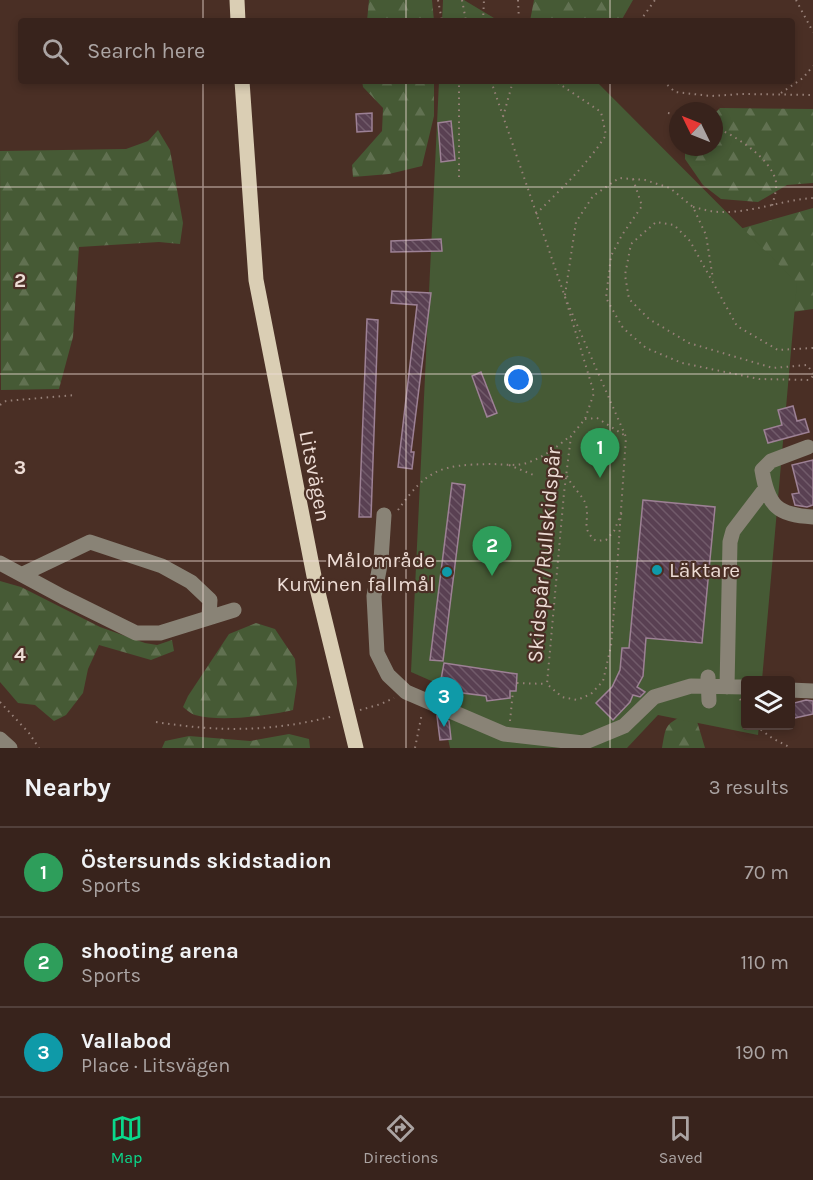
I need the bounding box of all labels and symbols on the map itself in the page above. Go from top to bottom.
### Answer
north arrow [669,102,723,156]
text: 2 [14,269,26,292]
your location [504,365,533,394]
street label: Litsvägen [294,428,336,524]
pin: 1 [580,428,620,478]
street label: Skidspår/Rullskidspår [523,446,565,664]
text: 3 [14,456,26,479]
pin: 2 [472,526,512,576]
place label: Målområde Kurvinen fallmål [276,548,435,596]
place label: Läktare [669,558,740,582]
marker: Läktare [650,563,664,577]
marker: Målområde Kurvinen fallmål [440,565,454,579]
text: 4 [14,643,26,666]
pin: 3 [424,678,464,727]

